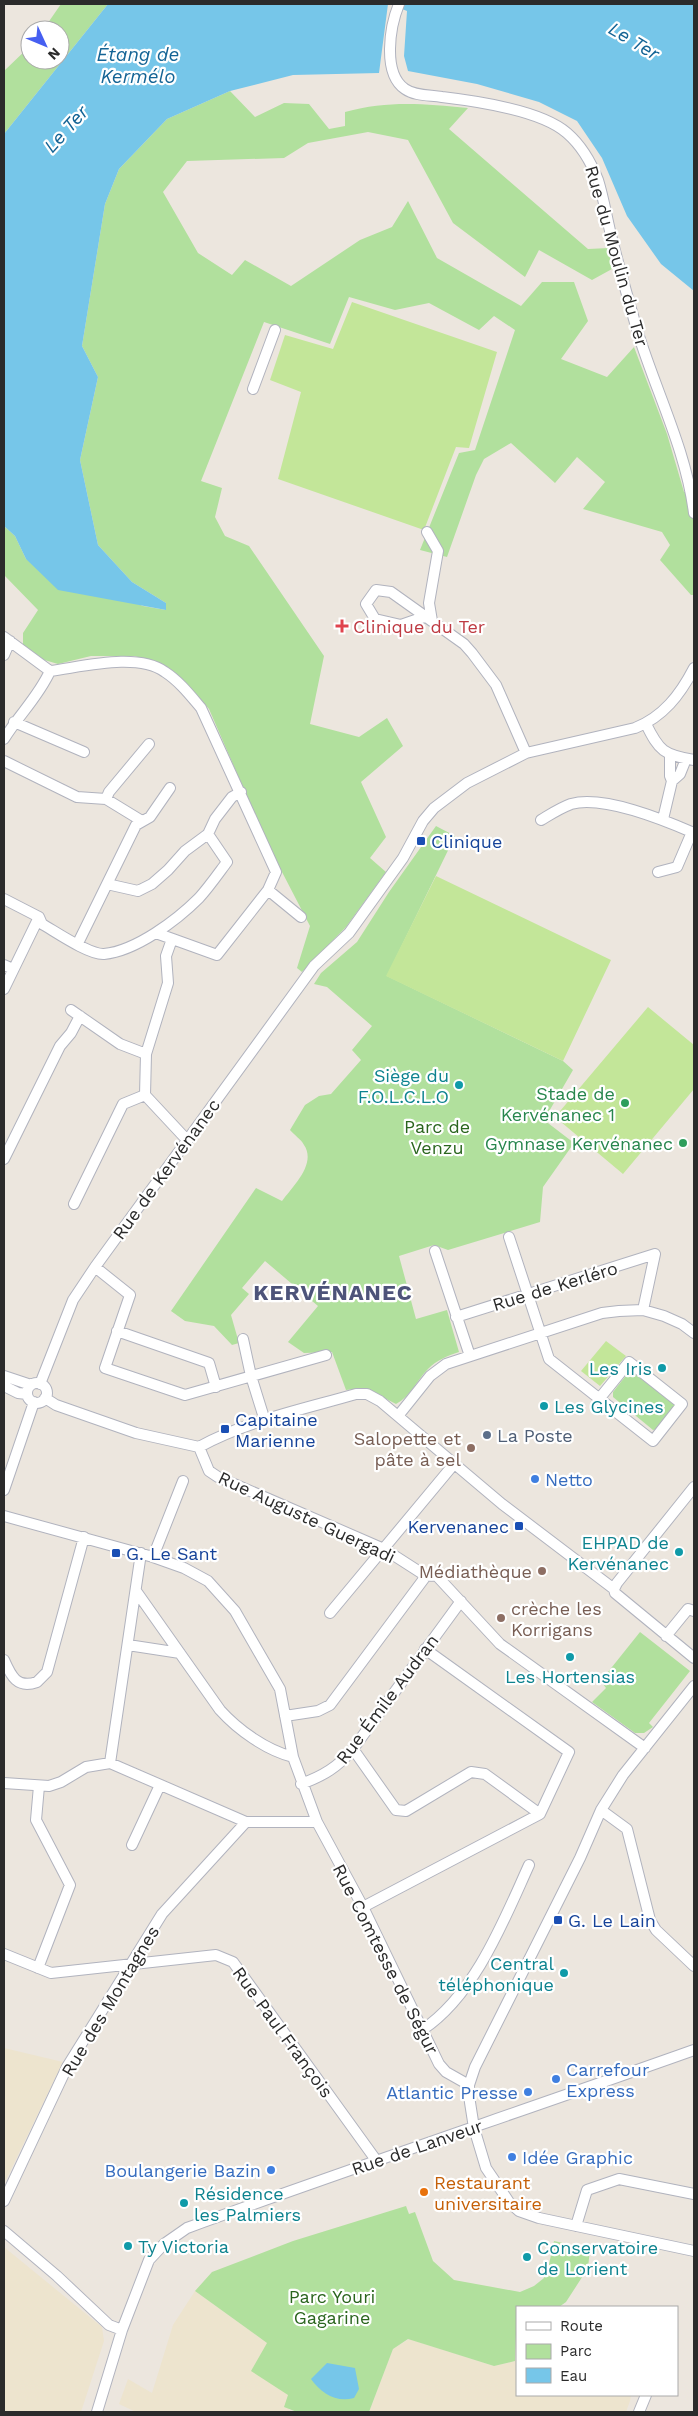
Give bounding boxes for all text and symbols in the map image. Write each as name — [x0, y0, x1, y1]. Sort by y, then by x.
water label: Le Ter — [604, 17, 664, 65]
north arrow — [20, 20, 70, 70]
water label: Étang de Kermélo — [97, 43, 179, 88]
text: N — [45, 45, 64, 63]
water label: Le Ter — [39, 100, 93, 157]
street label: Rue du Moulin du Ter — [581, 163, 653, 349]
place label: Clinique du Ter — [353, 616, 485, 637]
marker: Clinique du Ter — [335, 619, 349, 633]
place label: Clinique — [431, 831, 502, 852]
marker: Clinique — [415, 835, 427, 847]
place label: Siège du F.O.L.C.L.O — [358, 1065, 449, 1107]
marker: Siège du F.O.L.C.L.O — [453, 1079, 465, 1091]
place label: Stade de Kervénanec 1 — [501, 1083, 615, 1125]
street label: Rue de Kervénanec — [108, 1095, 224, 1243]
marker: Stade de Kervénanec 1 — [619, 1097, 631, 1109]
park label: Parc de Venzu — [404, 1116, 470, 1158]
place label: Gymnase Kervénanec — [485, 1133, 673, 1154]
marker: Gymnase Kervénanec — [677, 1137, 689, 1149]
street label: Rue de Kerléro — [490, 1257, 620, 1315]
district label: KERVÉNANEC — [253, 1280, 413, 1305]
place label: Les Iris — [589, 1358, 652, 1379]
marker: Les Iris — [656, 1362, 668, 1374]
place label: Les Glycines — [554, 1396, 664, 1417]
marker: Les Glycines — [538, 1400, 550, 1412]
place label: Capitaine Marienne — [235, 1409, 318, 1451]
marker: Capitaine Marienne — [219, 1423, 231, 1435]
place label: La Poste — [497, 1425, 573, 1446]
place label: Salopette et pâte à sel — [354, 1428, 461, 1470]
marker: La Poste — [481, 1429, 493, 1441]
marker: Salopette et pâte à sel — [465, 1442, 477, 1454]
street label: Rue Auguste Guergadi — [215, 1467, 399, 1567]
place label: Netto — [545, 1469, 593, 1490]
marker: Netto — [529, 1473, 541, 1485]
place label: Kervenanec — [408, 1516, 509, 1537]
marker: Kervenanec — [513, 1520, 525, 1532]
place label: EHPAD de Kervénanec — [568, 1532, 669, 1574]
place label: G. Le Sant — [126, 1543, 218, 1564]
marker: EHPAD de Kervénanec — [673, 1546, 685, 1558]
marker: G. Le Sant — [110, 1547, 122, 1559]
place label: Médiathèque — [419, 1561, 532, 1582]
marker: Médiathèque — [536, 1565, 548, 1577]
place label: crèche les Korrigans — [511, 1598, 602, 1640]
marker: crèche les Korrigans — [495, 1612, 507, 1624]
street label: Rue Émile Audran — [331, 1630, 443, 1768]
marker: Les Hortensias — [564, 1651, 576, 1663]
place label: Les Hortensias — [505, 1666, 635, 1687]
street label: Rue Comtesse de Ségur — [329, 1860, 443, 2058]
place label: G. Le Lain — [568, 1910, 656, 1931]
marker: G. Le Lain — [552, 1914, 564, 1926]
street label: Rue des Montagnes — [57, 1922, 163, 2080]
place label: Central téléphonique — [438, 1953, 554, 1995]
street label: Rue Paul François — [229, 1963, 337, 2101]
marker: Central téléphonique — [558, 1967, 570, 1979]
place label: Carrefour Express — [566, 2059, 649, 2101]
marker: Carrefour Express — [550, 2073, 562, 2085]
place label: Atlantic Presse — [386, 2082, 518, 2103]
marker: Atlantic Presse — [522, 2086, 534, 2098]
street label: Rue de Lanveur — [349, 2115, 485, 2179]
place label: Idée Graphic — [522, 2147, 633, 2168]
marker: Idée Graphic — [506, 2151, 518, 2163]
place label: Boulangerie Bazin — [104, 2160, 261, 2181]
marker: Boulangerie Bazin — [265, 2164, 277, 2176]
place label: Restaurant universitaire — [434, 2172, 542, 2214]
place label: Résidence les Palmiers — [194, 2183, 301, 2225]
marker: Restaurant universitaire — [418, 2186, 430, 2198]
marker: Résidence les Palmiers — [178, 2197, 190, 2209]
place label: Ty Victoria — [138, 2236, 229, 2257]
place label: Conservatoire de Lorient — [537, 2237, 658, 2279]
marker: Ty Victoria — [122, 2240, 134, 2252]
marker: Conservatoire de Lorient — [521, 2251, 533, 2263]
park label: Parc Youri Gagarine — [289, 2286, 375, 2328]
legend — [516, 2306, 678, 2396]
text: Route — [560, 2317, 603, 2335]
text: Parc — [560, 2342, 592, 2360]
text: Eau — [560, 2367, 587, 2385]

